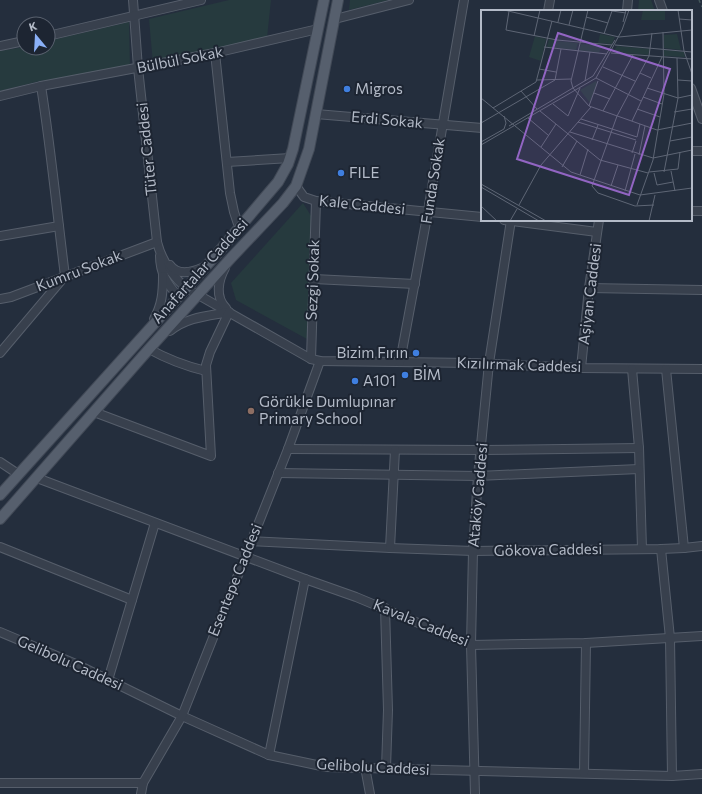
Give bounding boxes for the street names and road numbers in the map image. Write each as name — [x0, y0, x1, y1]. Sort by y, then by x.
street label: Bülbül Sokak — [135, 42, 225, 76]
street label: Tüter Caddesi — [132, 102, 160, 197]
street label: Erdi Sokak — [350, 107, 424, 131]
street label: Funda Sokak — [416, 137, 448, 225]
street label: Kale Caddesi — [318, 191, 406, 217]
street label: Anafartalar Caddesi — [147, 214, 251, 327]
street label: Sezgi Sokak — [302, 239, 322, 321]
street label: Aşiyan Caddesi — [574, 242, 604, 346]
street label: Kumru Sokak — [33, 245, 124, 295]
street label: Kızılırmak Caddesi — [456, 353, 582, 375]
street label: Ataköy Caddesi — [463, 442, 491, 548]
street label: Esentepe Caddesi — [203, 521, 265, 639]
street label: Gökova Caddesi — [493, 539, 603, 559]
street label: Kavala Caddesi — [371, 595, 472, 649]
street label: Gelibolu Caddesi — [15, 631, 126, 693]
street label: Gelibolu Caddesi — [316, 754, 430, 778]

